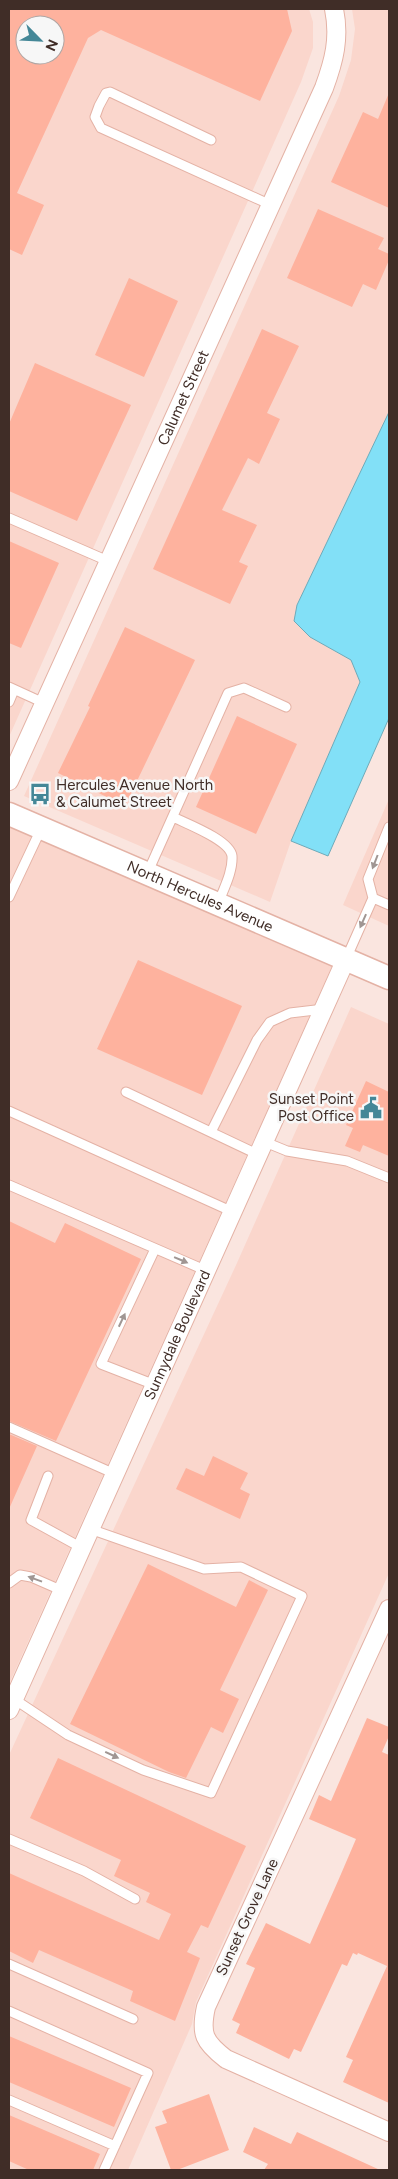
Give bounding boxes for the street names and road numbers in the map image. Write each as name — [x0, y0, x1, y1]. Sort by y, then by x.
street label: Calumet Street — [154, 347, 213, 448]
street label: North Hercules Avenue — [124, 857, 276, 936]
street label: Sunnydale Boulevard — [140, 1267, 214, 1403]
street label: Sunset Grove Lane — [212, 1856, 282, 1978]

